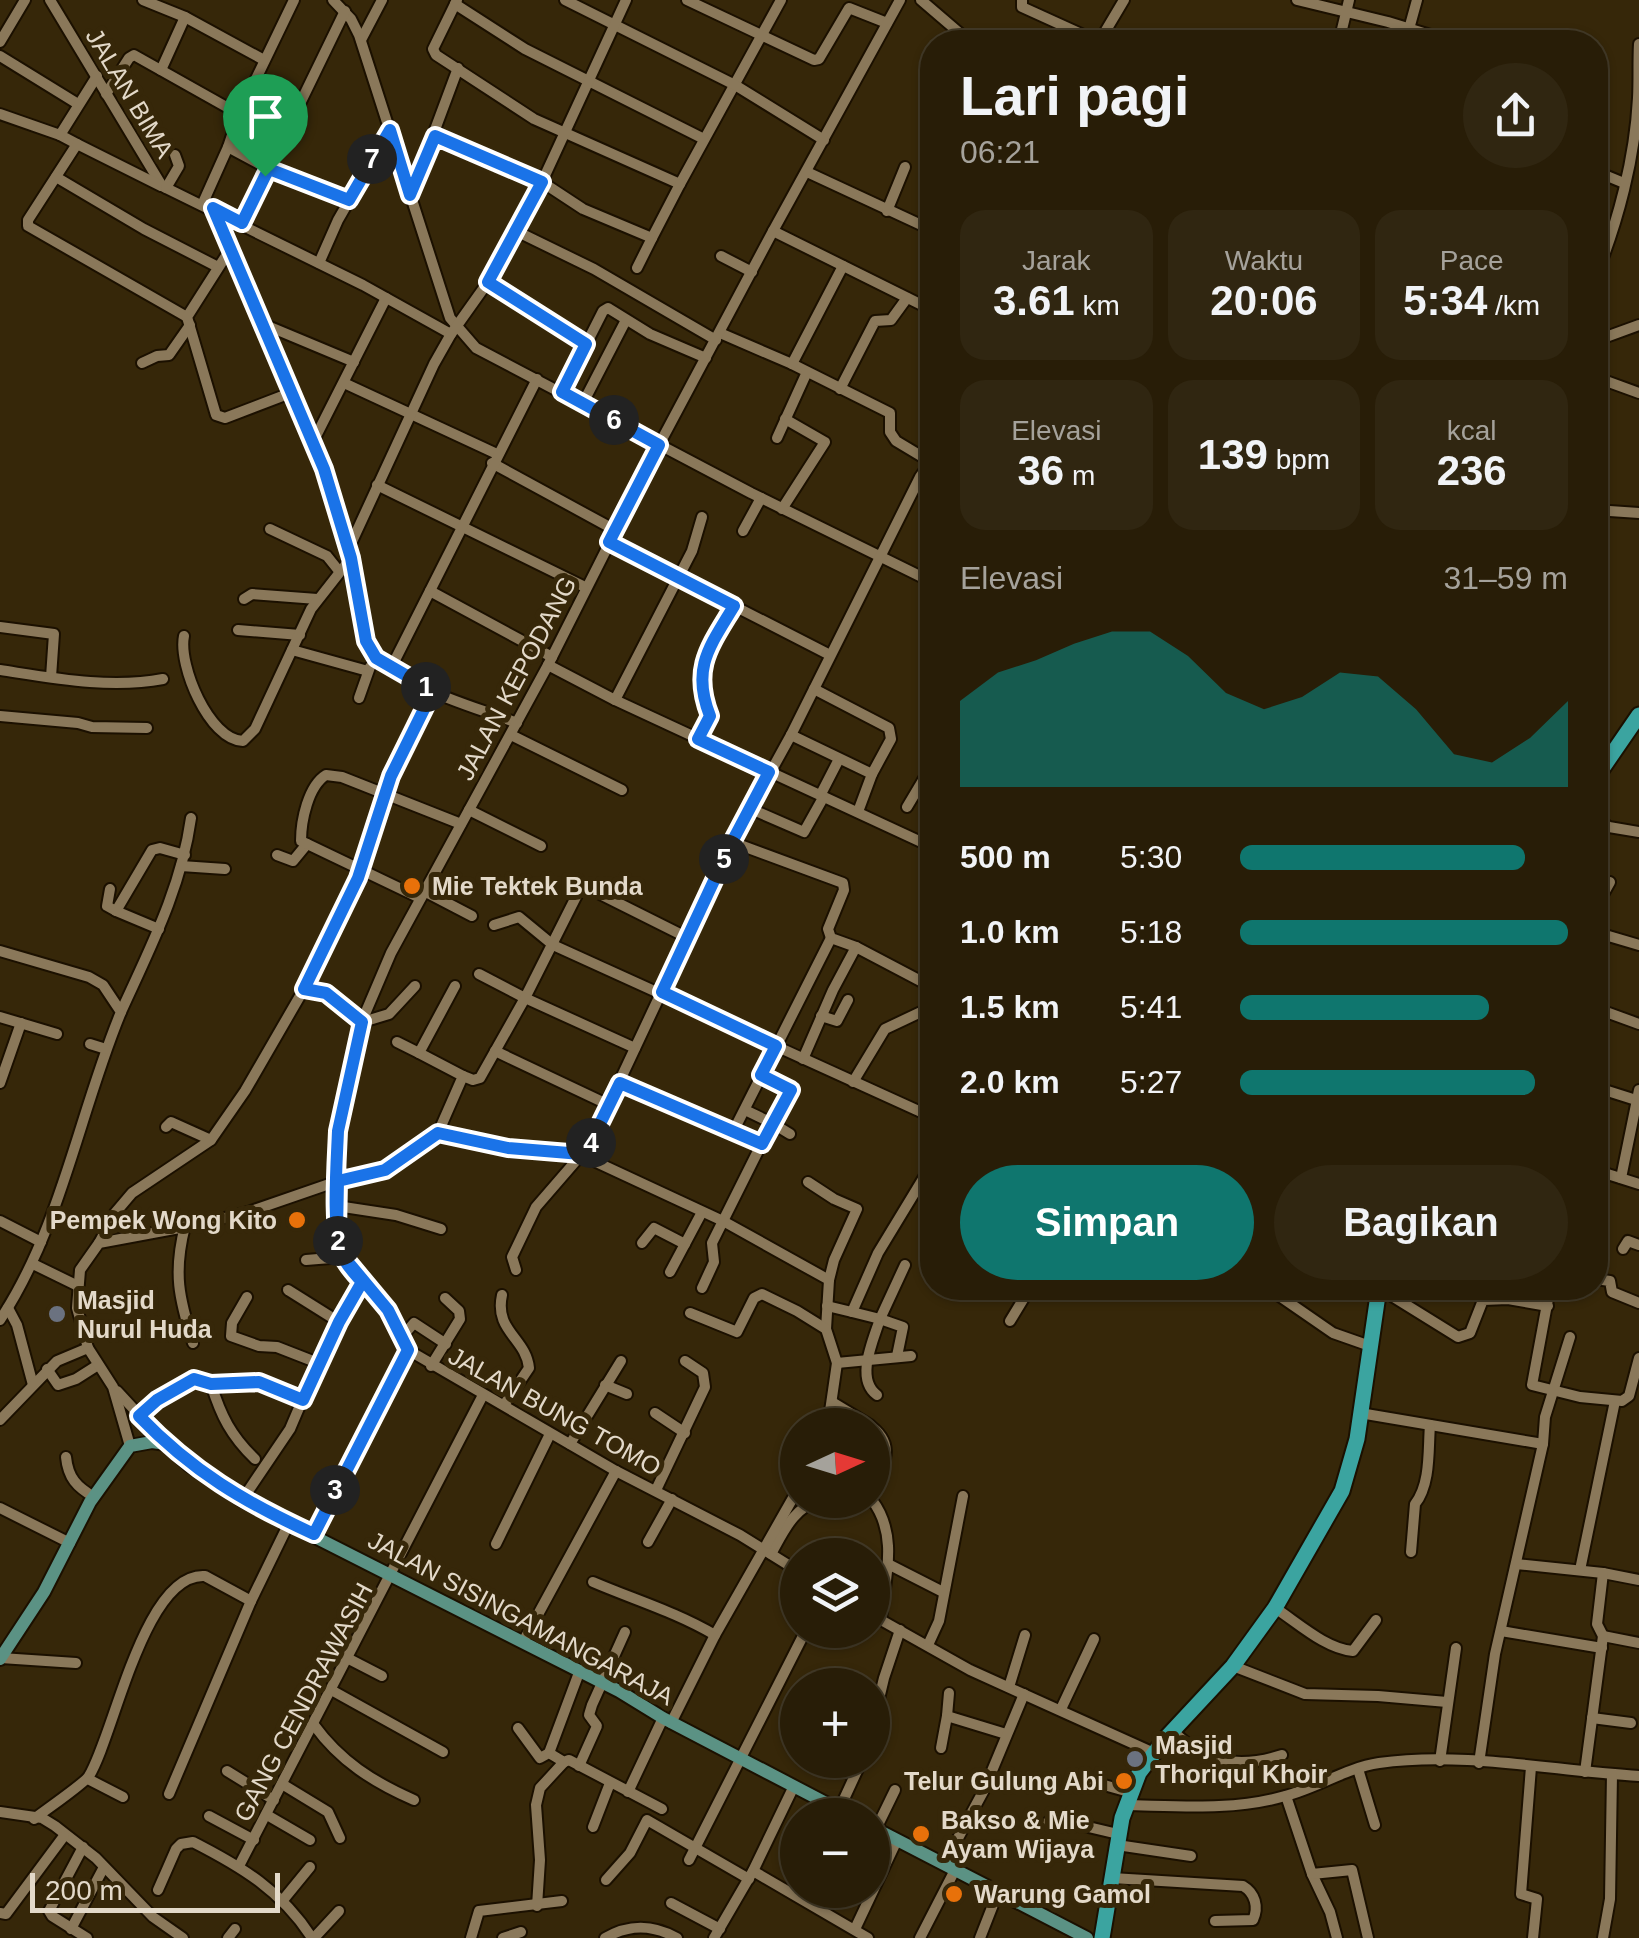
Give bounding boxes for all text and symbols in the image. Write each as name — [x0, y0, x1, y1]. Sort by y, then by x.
street label: JALAN BIMA — [80, 23, 180, 163]
button: share — [1463, 63, 1568, 168]
text: Lari pagi — [960, 65, 1189, 127]
pin — [223, 74, 308, 177]
icon: arrive — [238, 89, 293, 144]
pin: 7 — [347, 134, 397, 184]
text: 06:21 — [960, 134, 1040, 170]
text: 7 — [364, 143, 380, 174]
text: Jarak — [1022, 245, 1091, 276]
text: Waktu — [1225, 245, 1303, 276]
text: Pace — [1440, 245, 1504, 276]
text: 3.61 — [993, 277, 1075, 324]
text: 20:06 — [1210, 277, 1318, 324]
text: 5:34 — [1403, 277, 1487, 324]
text: km — [1075, 290, 1120, 321]
text: /km — [1487, 290, 1540, 321]
pin: 6 — [589, 395, 639, 445]
text: 6 — [606, 404, 622, 435]
text: Elevasi — [1011, 415, 1101, 446]
text: kcal — [1447, 415, 1497, 446]
text: 139 — [1198, 431, 1268, 478]
text: bpm — [1268, 444, 1330, 475]
text: 36 — [1017, 447, 1064, 494]
text: 236 — [1437, 447, 1507, 494]
text: m — [1064, 460, 1095, 491]
text: Elevasi — [960, 560, 1063, 596]
text: 31–59 m — [1443, 560, 1568, 596]
street label: JALAN KEPODANG — [450, 571, 582, 785]
pin: 1 — [401, 662, 451, 712]
text: 1 — [418, 671, 434, 702]
pin: 5 — [699, 834, 749, 884]
text: 500 m — [960, 839, 1051, 875]
text: 5:30 — [1120, 839, 1182, 875]
text: 5 — [716, 843, 732, 874]
place label: Mie Tektek Bunda — [432, 872, 644, 900]
marker: Mie Tektek Bunda — [401, 875, 423, 897]
text: 1.0 km — [960, 914, 1060, 950]
text: 5:18 — [1120, 914, 1182, 950]
text: 1.5 km — [960, 989, 1060, 1025]
text: 5:41 — [1120, 989, 1182, 1025]
text: 2.0 km — [960, 1064, 1060, 1100]
text: 5:27 — [1120, 1064, 1182, 1100]
pin: 4 — [566, 1118, 616, 1168]
text: 4 — [583, 1127, 599, 1158]
button: Simpan — [960, 1165, 1254, 1280]
button: Bagikan — [1274, 1165, 1568, 1280]
place label: Pempek Wong Kito — [50, 1206, 277, 1234]
marker: Pempek Wong Kito — [286, 1209, 308, 1231]
pin: 2 — [313, 1216, 363, 1266]
text: 2 — [330, 1225, 346, 1256]
place label: Masjid Nurul Huda — [77, 1286, 213, 1343]
marker: Masjid Nurul Huda — [46, 1303, 68, 1325]
street label: JALAN BUNG TOMO — [444, 1341, 666, 1481]
north arrow — [780, 1408, 890, 1518]
map controls — [780, 1408, 890, 1908]
pin: 3 — [310, 1465, 360, 1515]
text: 3 — [327, 1474, 343, 1505]
street label: JALAN SISINGAMANGARAJA — [364, 1525, 679, 1711]
button: layers — [780, 1538, 890, 1648]
street label: GANG CENDRAWASIH — [228, 1578, 378, 1826]
button: + — [780, 1668, 890, 1778]
place label: Masjid Thoriqul Khoir — [1155, 1731, 1327, 1788]
marker: Masjid Thoriqul Khoir — [1124, 1748, 1146, 1770]
place label: Telur Gulung Abi — [904, 1767, 1104, 1795]
marker: Telur Gulung Abi — [1113, 1770, 1135, 1792]
button: − — [780, 1798, 890, 1908]
place label: Bakso & Mie Ayam Wijaya — [941, 1806, 1095, 1863]
marker: Bakso & Mie Ayam Wijaya — [910, 1823, 932, 1845]
scale bar — [30, 1868, 280, 1912]
text: 200 m — [45, 1875, 123, 1906]
place label: Warung Gamol — [974, 1880, 1151, 1908]
marker: Warung Gamol — [943, 1883, 965, 1905]

